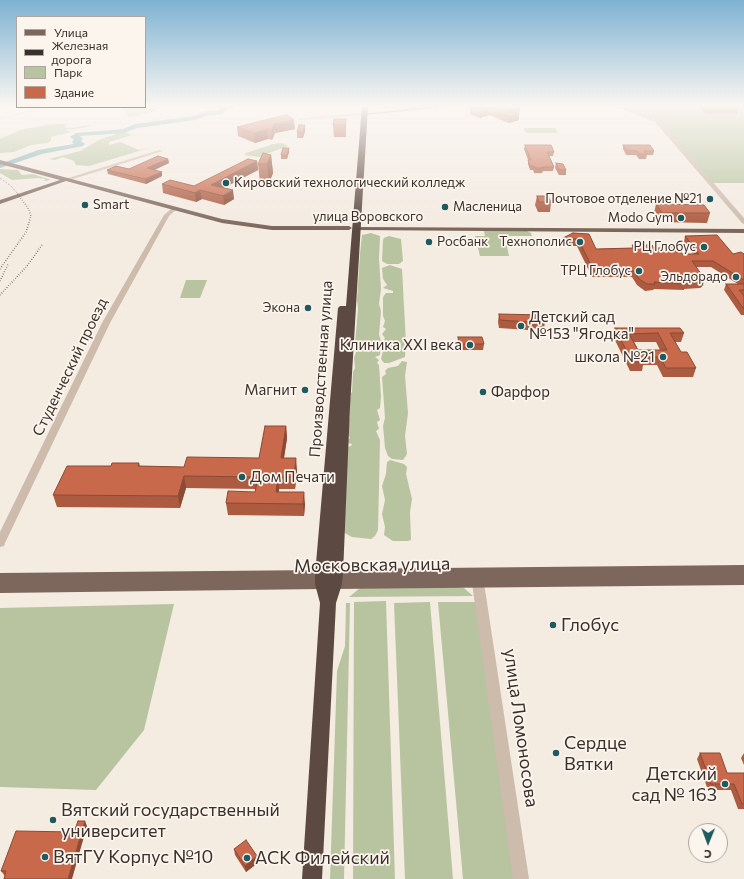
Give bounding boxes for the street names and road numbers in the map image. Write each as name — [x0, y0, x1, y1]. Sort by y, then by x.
street label: улица Воровского — [313, 209, 423, 225]
street label: Производственная улица — [306, 280, 336, 458]
street label: Студенческий проезд — [29, 295, 111, 439]
street label: Московская улица — [294, 553, 450, 577]
street label: улица Ломоносова — [499, 647, 543, 809]

